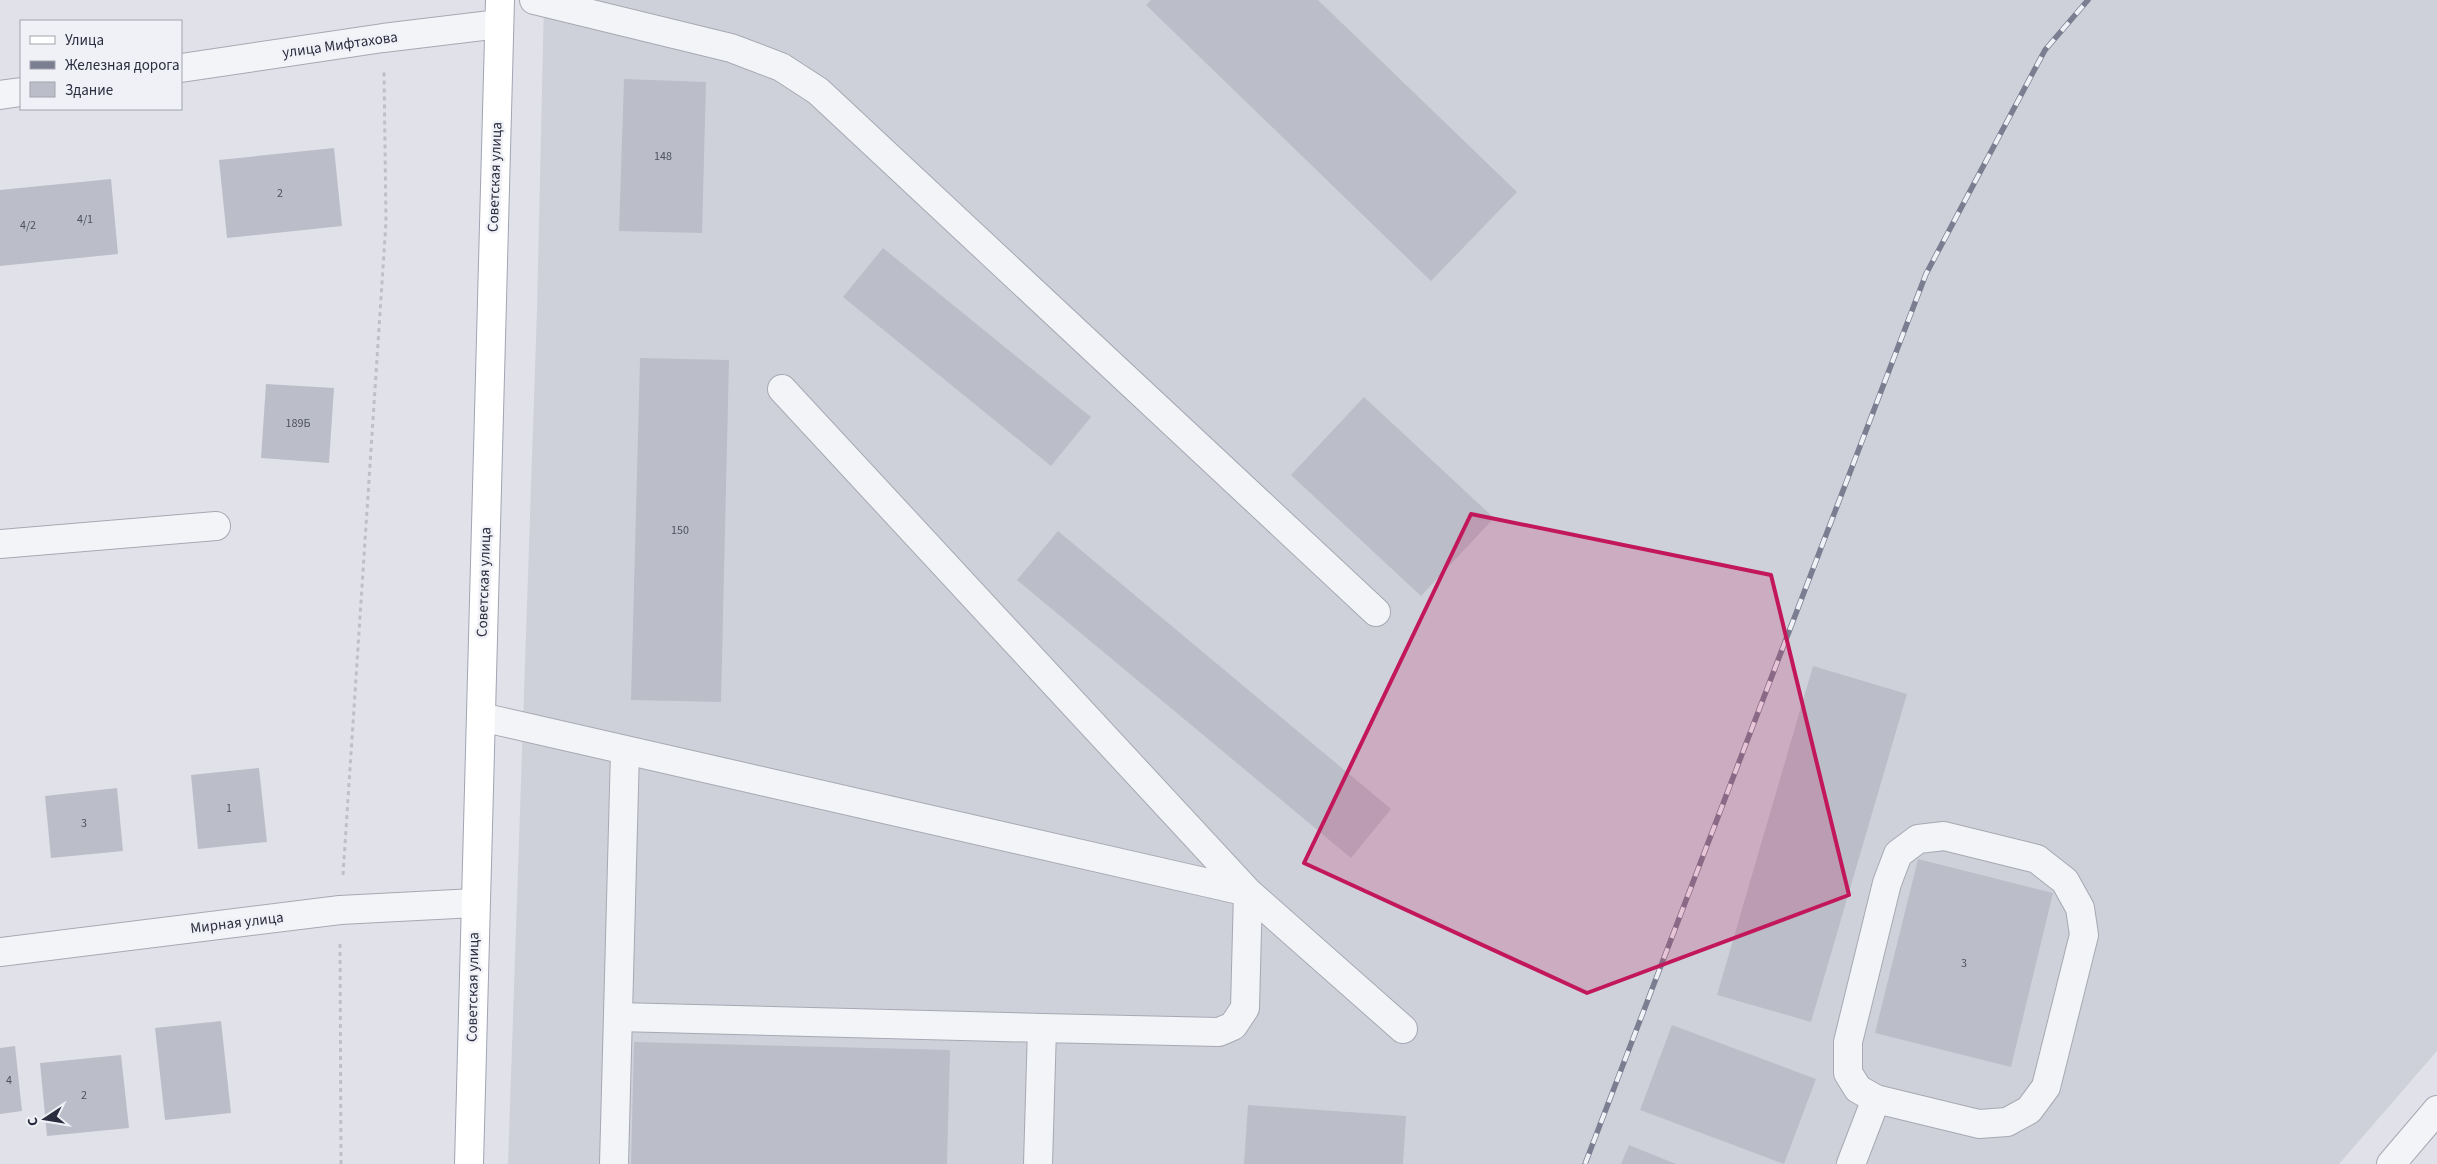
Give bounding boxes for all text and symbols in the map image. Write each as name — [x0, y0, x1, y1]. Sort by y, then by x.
legend — [20, 20, 182, 110]
street label: улица Мифтахова — [281, 27, 399, 63]
text: Улица — [65, 30, 104, 51]
text: Железная дорога — [65, 55, 180, 76]
text: Здание — [65, 80, 113, 101]
street label: Советская улица — [483, 122, 507, 232]
house number: 148 — [654, 148, 672, 165]
house number: 2 — [277, 185, 283, 202]
house number: 4/1 — [77, 211, 93, 228]
house number: 4/2 — [20, 217, 36, 234]
house number: 189Б — [286, 415, 310, 432]
house number: 150 — [671, 522, 689, 539]
street label: Советская улица — [472, 527, 496, 637]
house number: 1 — [226, 800, 232, 817]
house number: 3 — [81, 815, 87, 832]
street label: Мирная улица — [189, 907, 285, 939]
street label: Советская улица — [462, 932, 484, 1042]
house number: 3 — [1961, 955, 1967, 972]
house number: 4 — [6, 1072, 12, 1089]
house number: 2 — [81, 1087, 87, 1104]
north arrow — [20, 1094, 70, 1144]
text: С — [23, 1115, 44, 1128]

